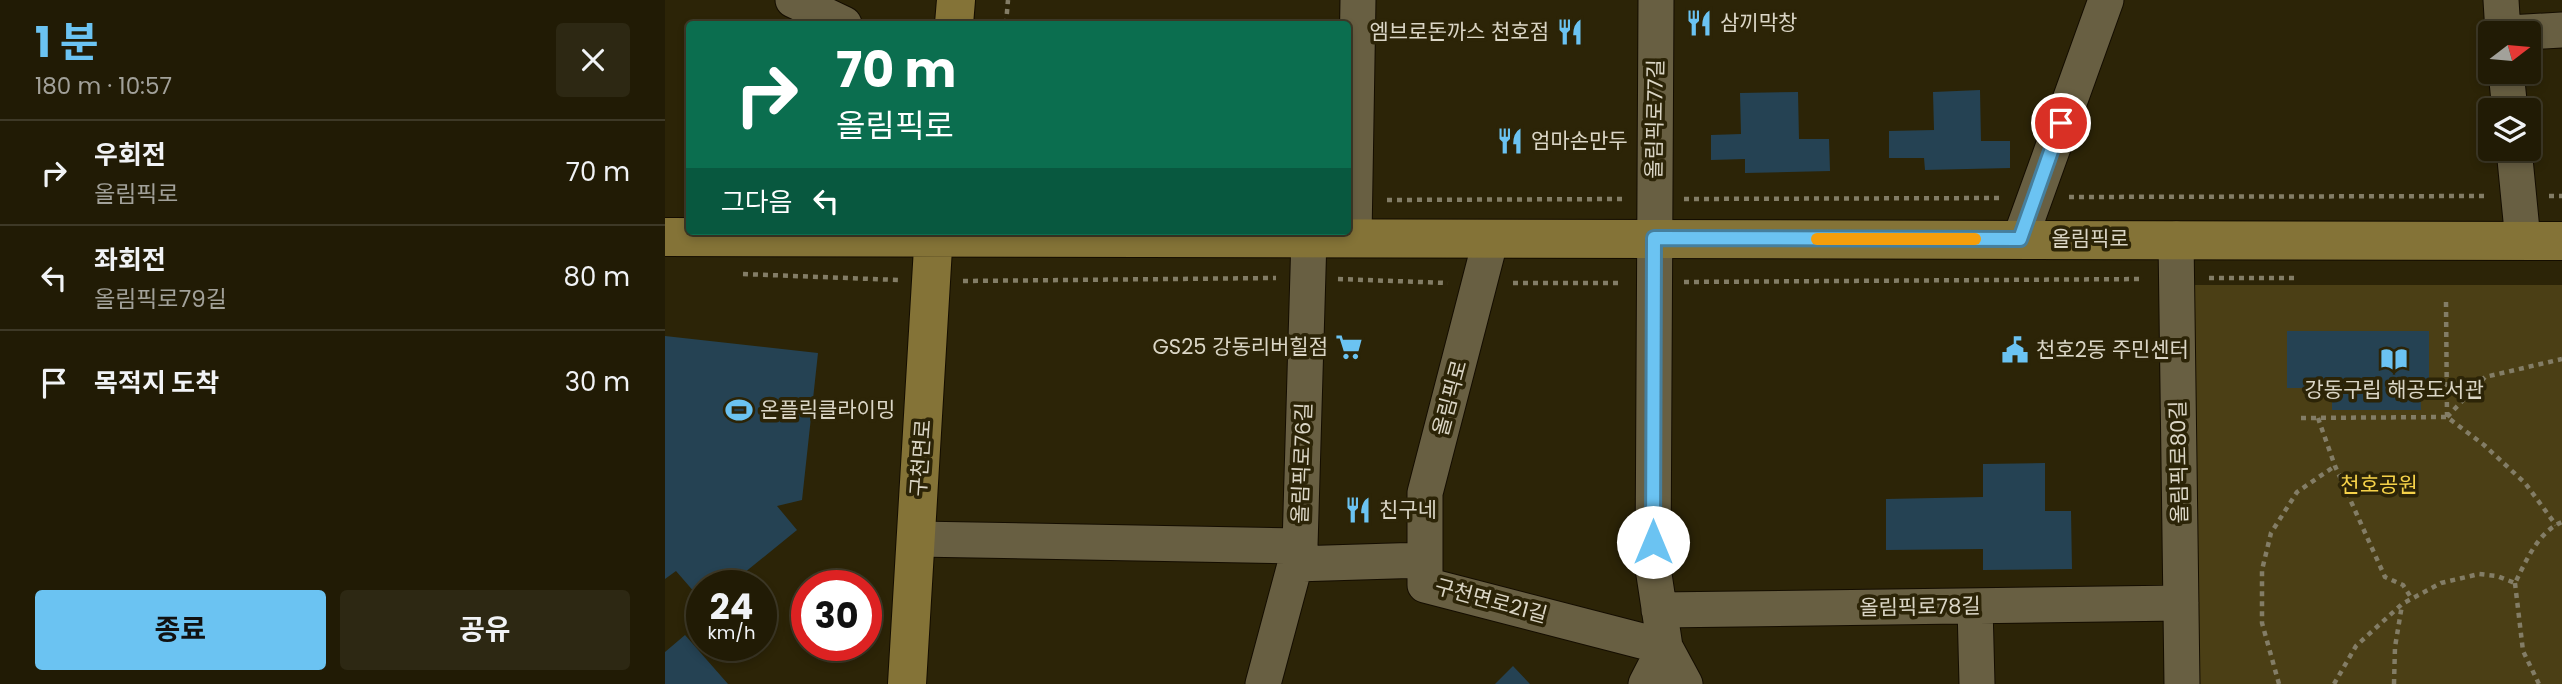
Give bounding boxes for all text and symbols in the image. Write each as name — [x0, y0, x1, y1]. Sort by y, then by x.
restaurant icon: 삼끼막창 — [1684, 8, 1714, 38]
place label: 삼끼막창 — [1720, 8, 1797, 37]
text: 1 분 — [35, 13, 98, 72]
place label: 엠브로돈까스 천호점 — [1370, 17, 1549, 46]
restaurant icon: 엠브로돈까스 천호점 — [1555, 17, 1585, 47]
north arrow — [2478, 21, 2541, 84]
map controls — [2478, 21, 2541, 161]
button: close — [556, 23, 630, 97]
text: 70 m — [836, 36, 956, 104]
icon: right — [721, 49, 812, 140]
street label: 올림픽로77길 — [1639, 59, 1670, 179]
text: 180 m · 10:57 — [35, 70, 172, 102]
pin — [2031, 93, 2091, 153]
button: layers — [2478, 98, 2541, 161]
text: 올림픽로 — [836, 103, 954, 148]
icon: arrive — [2042, 104, 2080, 142]
restaurant icon: 엄마손만두 — [1495, 126, 1525, 156]
place label: 엄마손만두 — [1531, 126, 1628, 155]
text: 우회전 — [94, 137, 166, 173]
icon: right — [35, 154, 73, 192]
text: 70 m — [566, 154, 630, 190]
text: 올림픽로 — [94, 178, 179, 210]
icon: left — [807, 182, 845, 220]
text: 그다음 — [721, 184, 793, 220]
street label: 올림픽로 — [2051, 224, 2129, 253]
text: 좌회전 — [94, 242, 166, 278]
icon: left — [35, 259, 73, 297]
text: 80 m — [564, 259, 630, 295]
text: 올림픽로79길 — [94, 283, 227, 315]
place label: GS25 강동리버힐점 — [1153, 332, 1328, 361]
supermarket icon: GS25 강동리버힐점 — [1334, 332, 1364, 362]
public building icon: 천호2동 주민센터 — [2000, 335, 2030, 365]
place label: 천호2동 주민센터 — [2036, 335, 2189, 364]
library icon: 강동구립 해공도서관 — [2379, 344, 2409, 374]
street label: 올림픽로 — [1426, 357, 1474, 439]
icon: arrive — [35, 364, 73, 402]
text: 30 m — [565, 364, 630, 400]
text: 목적지 도착 — [94, 365, 219, 401]
place label: 강동구립 해공도서관 — [2304, 375, 2484, 404]
sports icon: 온플릭클라이밍 — [724, 395, 754, 425]
place label: 온플릭클라이밍 — [760, 395, 895, 424]
street label: 올림픽로80길 — [2163, 400, 2194, 524]
street label: 올림픽로76길 — [1285, 402, 1318, 524]
street label: 구천면로 — [903, 418, 938, 498]
park label: 천호공원 — [2340, 470, 2418, 499]
restaurant icon: 친구네 — [1343, 495, 1373, 525]
place label: 친구네 — [1379, 495, 1437, 524]
position arrow — [1616, 505, 1690, 579]
speed limit sign: 30 — [791, 570, 882, 661]
street label: 구천면로21길 — [1432, 572, 1551, 629]
text: 24 — [710, 582, 753, 631]
button: 종료 — [35, 590, 326, 670]
button: 공유 — [340, 590, 630, 670]
street label: 올림픽로78길 — [1859, 591, 1981, 622]
text: km/h — [708, 620, 755, 645]

